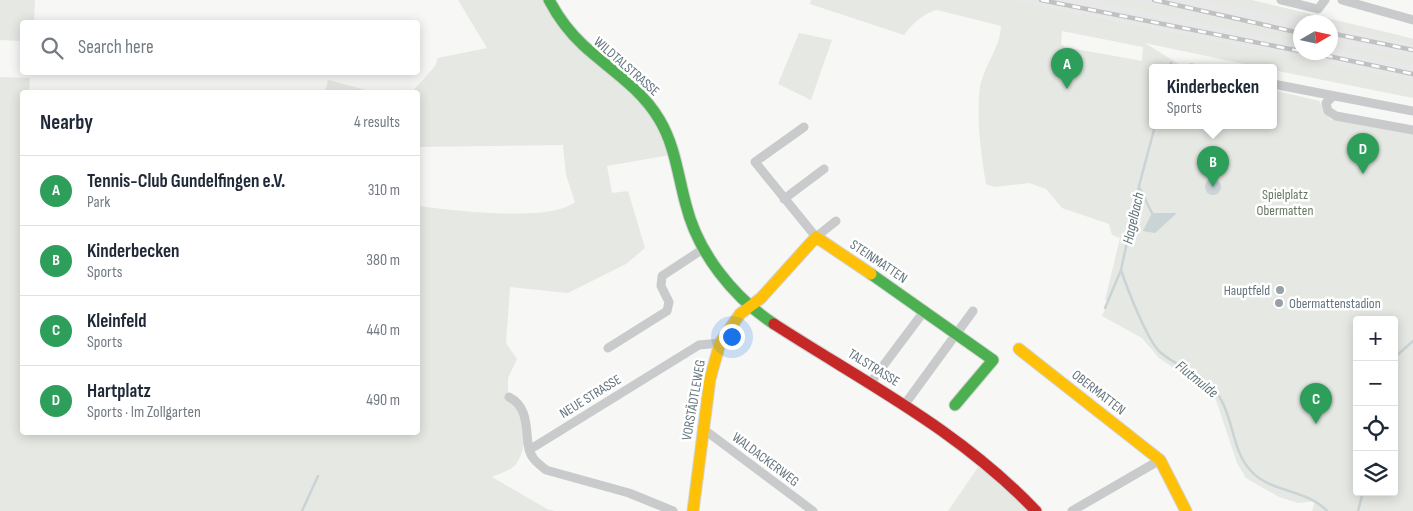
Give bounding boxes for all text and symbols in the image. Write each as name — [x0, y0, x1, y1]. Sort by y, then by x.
north arrow — [1293, 15, 1338, 60]
search box — [20, 20, 420, 75]
street label: WILDTALSTRASSE — [590, 33, 663, 100]
icon: search — [38, 34, 66, 62]
text: Search here — [78, 36, 154, 59]
pin: A — [1051, 48, 1083, 89]
popup — [1149, 64, 1277, 129]
text: Kinderbecken — [1167, 76, 1259, 99]
text: Sports — [1167, 99, 1202, 118]
text: Nearby — [40, 110, 93, 135]
text: 4 results — [354, 113, 400, 132]
pin: D — [1347, 133, 1379, 174]
pin: B — [1197, 146, 1229, 187]
text: Tennis-Club Gundelfingen e.V. — [87, 170, 285, 193]
text: A — [52, 181, 60, 200]
text: 310 m — [368, 181, 400, 200]
park label: Spielplatz Obermatten — [1257, 186, 1313, 219]
water label: Hagelbach — [1118, 190, 1149, 246]
text: Park — [87, 193, 110, 212]
street label: STEINMATTEN — [847, 236, 911, 287]
text: Kinderbecken — [87, 240, 180, 263]
text: B — [52, 251, 60, 270]
text: 380 m — [366, 251, 400, 270]
text: Sports — [87, 263, 122, 282]
place label: Hauptfeld — [1224, 282, 1270, 299]
marker: Hauptfeld — [1274, 284, 1286, 296]
place label: Obermattenstadion — [1289, 295, 1381, 312]
marker: Obermattenstadion — [1273, 297, 1285, 309]
text: Kleinfeld — [87, 310, 147, 333]
map controls — [1353, 316, 1398, 496]
button: + — [1353, 316, 1398, 361]
text: C — [52, 321, 60, 340]
text: 440 m — [367, 321, 400, 340]
your location — [719, 324, 745, 350]
text: Sports — [87, 333, 122, 352]
street label: TALSTRASSE — [845, 345, 903, 390]
water label: Flutmulde — [1172, 357, 1222, 402]
street label: VORSTÄDTLEWEG — [678, 358, 709, 442]
button: − — [1353, 361, 1398, 406]
street label: OBERMATTEN — [1068, 366, 1129, 419]
street label: NEUE STRASSE — [556, 371, 624, 422]
text: Hartplatz — [87, 380, 151, 403]
pin: C — [1300, 383, 1332, 424]
text: D — [52, 391, 60, 410]
text: 490 m — [366, 391, 400, 410]
text: Sports · Im Zollgarten — [87, 403, 201, 422]
button: locate — [1353, 406, 1398, 451]
street label: WALDACKERWEG — [729, 429, 803, 490]
button: layers — [1353, 451, 1398, 496]

